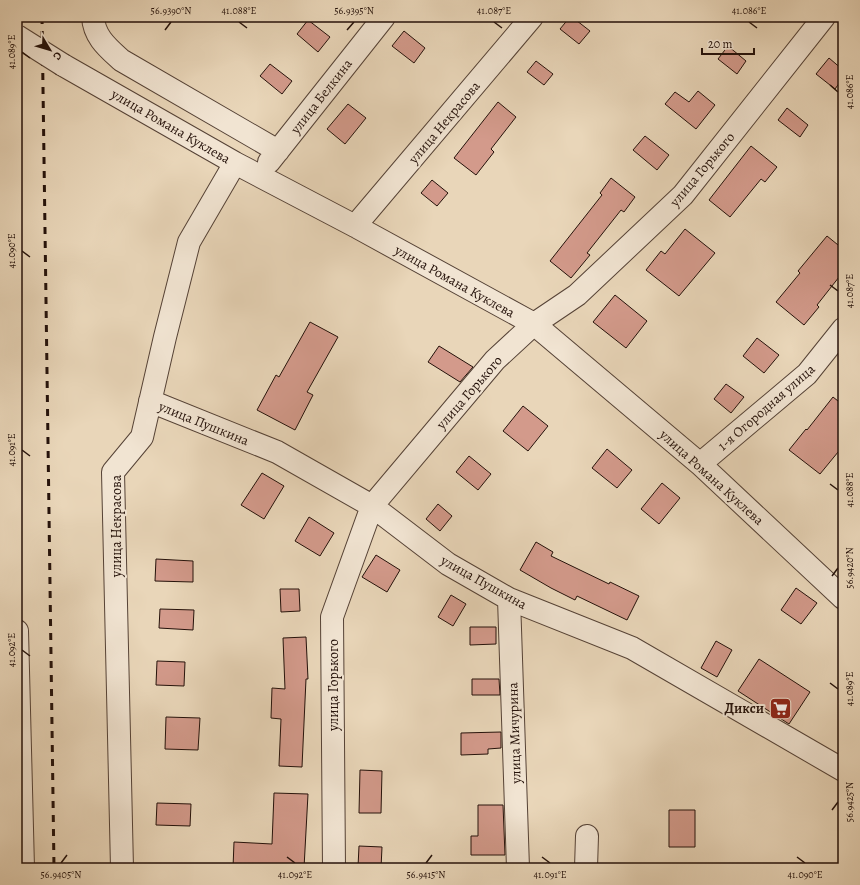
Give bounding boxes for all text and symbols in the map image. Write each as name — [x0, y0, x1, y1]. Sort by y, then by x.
text: 56.9390°N — [151, 4, 191, 17]
text: 41.088°E — [222, 4, 257, 17]
text: 56.9395°N — [334, 4, 374, 17]
text: 41.087°E — [477, 4, 511, 17]
text: 41.086°E — [732, 4, 766, 17]
north arrow — [30, 30, 70, 70]
scale bar — [702, 30, 754, 56]
text: 41.089°E — [5, 35, 18, 69]
text: 20 m — [708, 36, 732, 52]
text: С — [49, 49, 65, 63]
street label: улица Белкина — [286, 54, 357, 139]
text: 41.086°E — [843, 75, 856, 109]
street label: улица Некрасова — [404, 77, 485, 168]
street label: улица Романа Куклева — [107, 84, 234, 169]
street label: улица Горького — [665, 128, 739, 211]
text: 41.090°E — [5, 233, 18, 269]
street label: улица Романа Куклева — [390, 240, 519, 323]
text: 41.087°E — [843, 274, 856, 308]
street label: улица Горького — [431, 351, 507, 434]
street label: 1-я Огородная улица — [714, 359, 819, 455]
street label: улица Пушкина — [155, 396, 252, 450]
street label: улица Романа Куклева — [655, 425, 768, 530]
text: 41.091°E — [5, 433, 18, 467]
text: 41.088°E — [843, 472, 856, 507]
street label: улица Некрасова — [107, 474, 126, 578]
text: 56.9420°N — [843, 547, 856, 589]
street label: улица Пушкина — [436, 550, 531, 614]
text: 41.092°E — [5, 633, 18, 667]
street label: улица Горького — [324, 639, 343, 732]
text: 41.089°E — [843, 672, 856, 706]
street label: улица Мичурина — [503, 681, 526, 785]
supermarket icon: Дикси — [767, 695, 793, 721]
place label: Дикси — [724, 699, 764, 718]
text: 56.9425°N — [843, 782, 856, 822]
text: 56.9405°N — [41, 868, 81, 881]
text: 41.092°E — [278, 868, 312, 881]
text: 56.9415°N — [407, 868, 445, 881]
text: 41.091°E — [533, 868, 567, 881]
text: 41.090°E — [787, 868, 823, 881]

